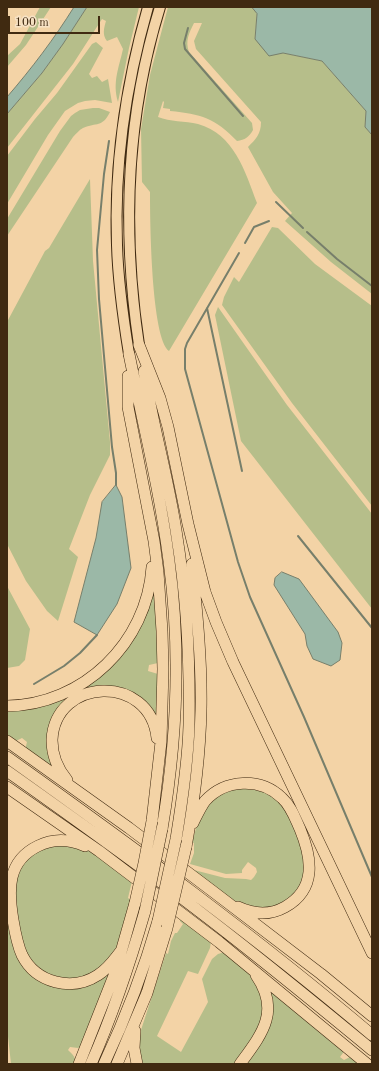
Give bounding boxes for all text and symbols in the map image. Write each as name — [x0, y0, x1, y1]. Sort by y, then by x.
scale bar — [10, 8, 102, 34]
text: 100 m — [15, 17, 49, 29]

